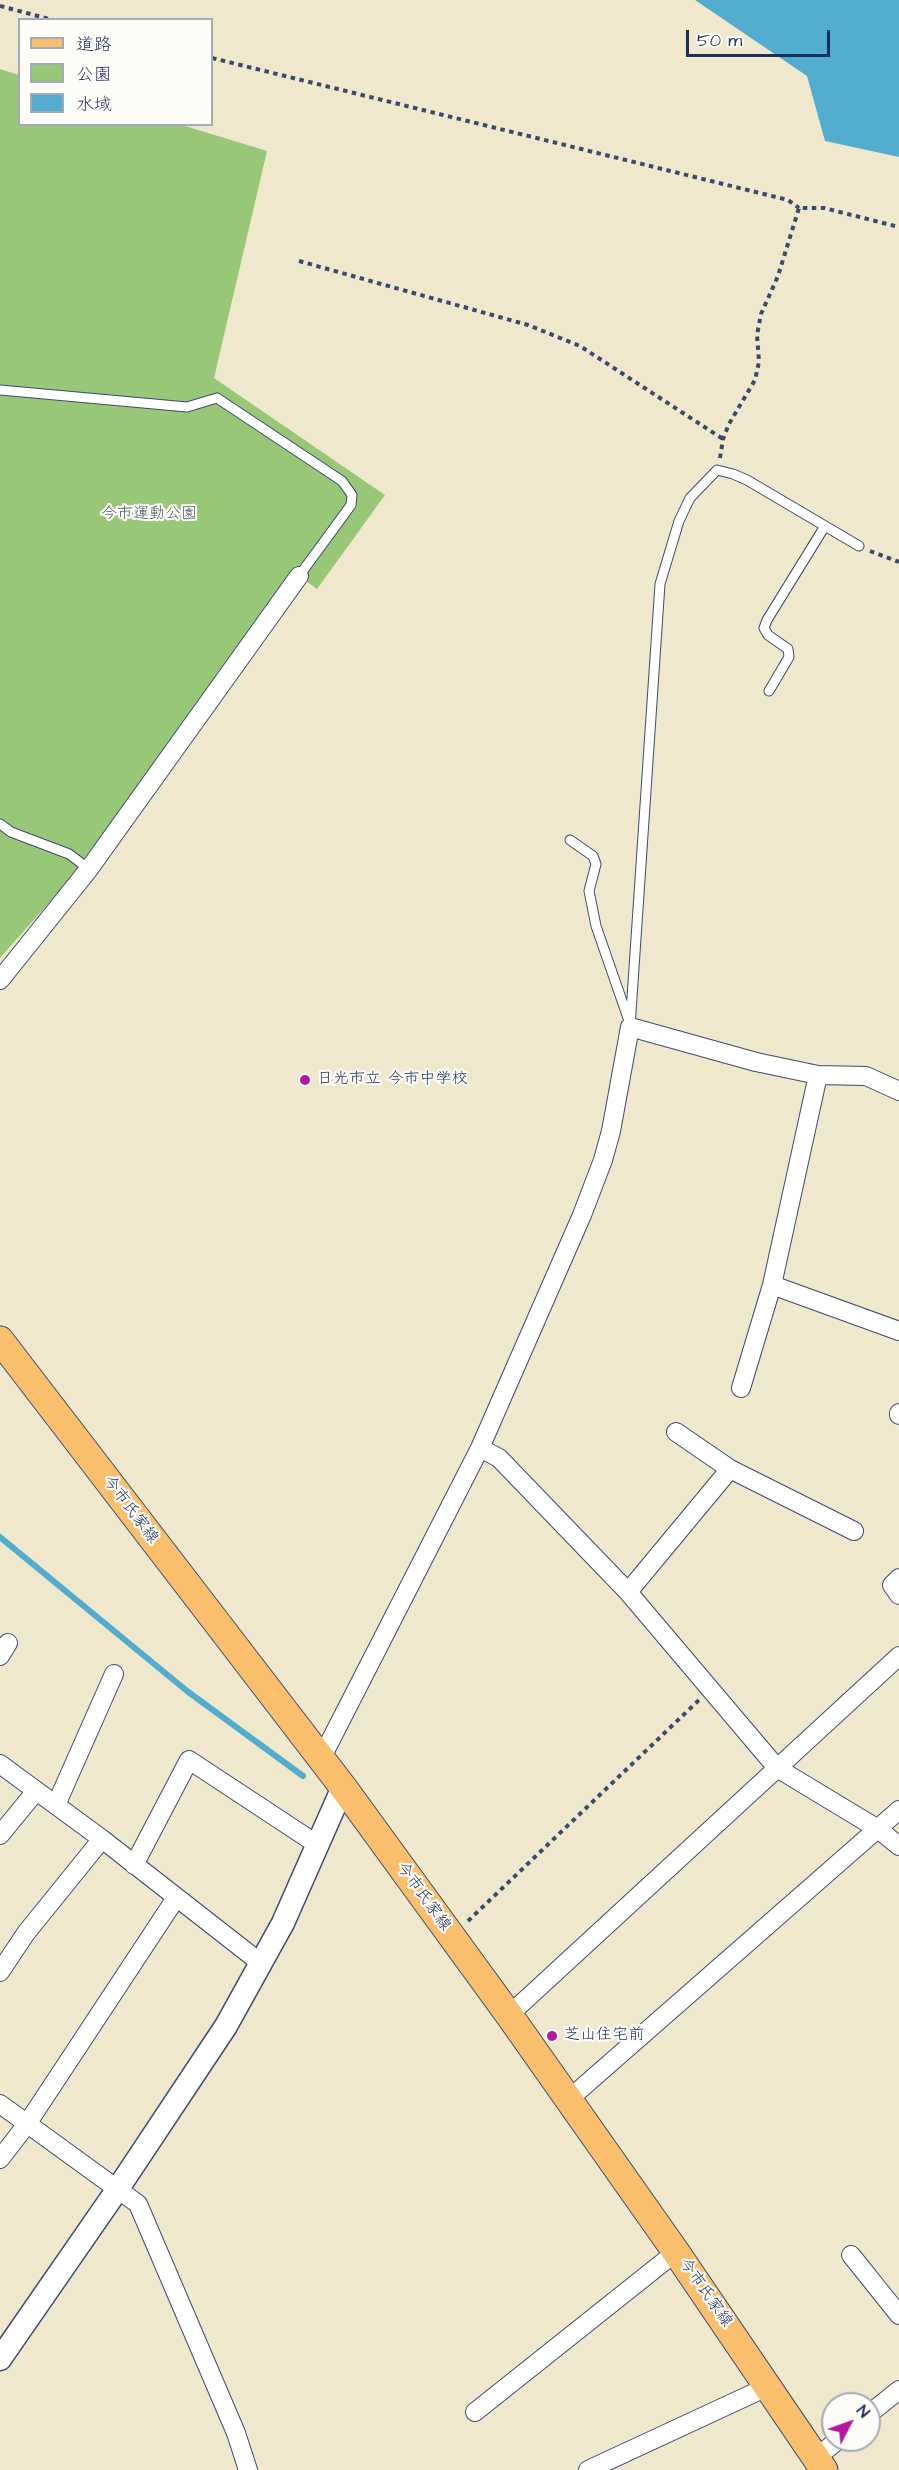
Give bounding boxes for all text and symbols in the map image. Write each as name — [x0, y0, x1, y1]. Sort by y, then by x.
legend — [18, 18, 213, 126]
scale bar — [689, 18, 833, 56]
text: 50 m — [697, 28, 742, 53]
text: 道路 — [76, 32, 112, 57]
text: 公園 — [76, 62, 112, 87]
text: 水域 — [76, 92, 112, 117]
park label: 今市運動公園 — [101, 505, 197, 525]
place label: 日光市立 今市中学校 — [317, 1070, 467, 1090]
marker: 日光市立 今市中学校 — [298, 1073, 312, 1087]
street label: 今市氏家線 — [98, 1472, 162, 1548]
street label: 今市氏家線 — [392, 1859, 454, 1935]
place label: 芝山住宅前 — [564, 2026, 644, 2046]
marker: 芝山住宅前 — [545, 2029, 559, 2043]
street label: 今市氏家線 — [674, 2255, 736, 2331]
north arrow — [821, 2392, 881, 2452]
text: N — [851, 2401, 875, 2423]

